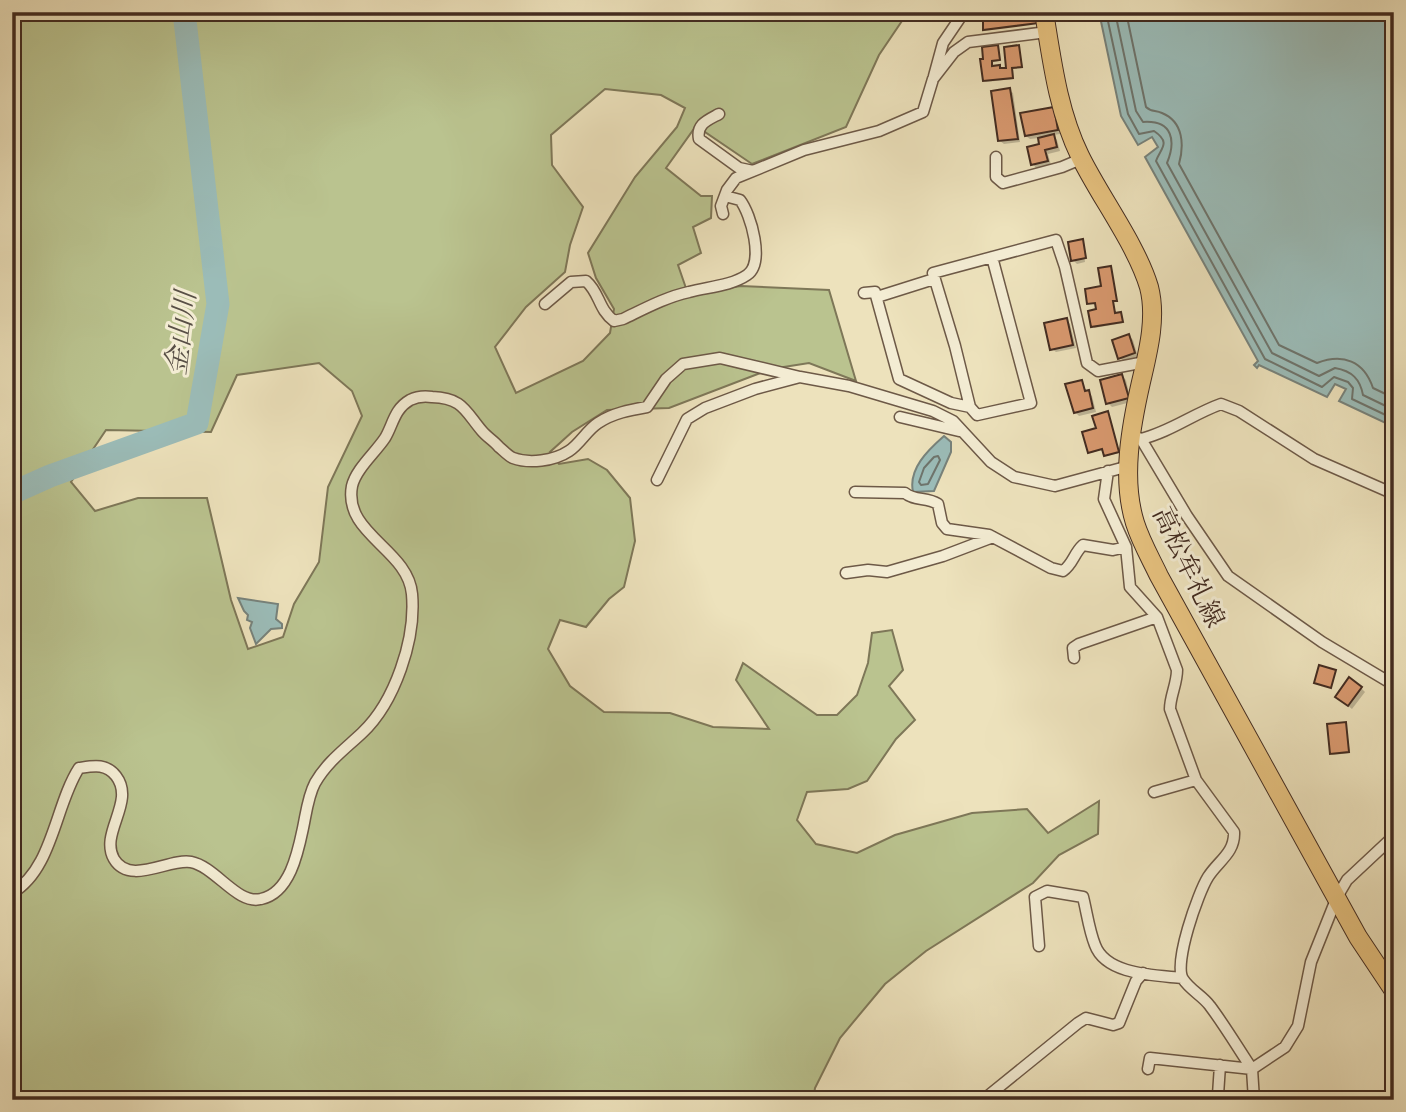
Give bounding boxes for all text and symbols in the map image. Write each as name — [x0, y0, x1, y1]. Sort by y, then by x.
water label: 金山川 — [159, 286, 204, 377]
street label: 高松牟礼線 — [1144, 502, 1231, 633]

